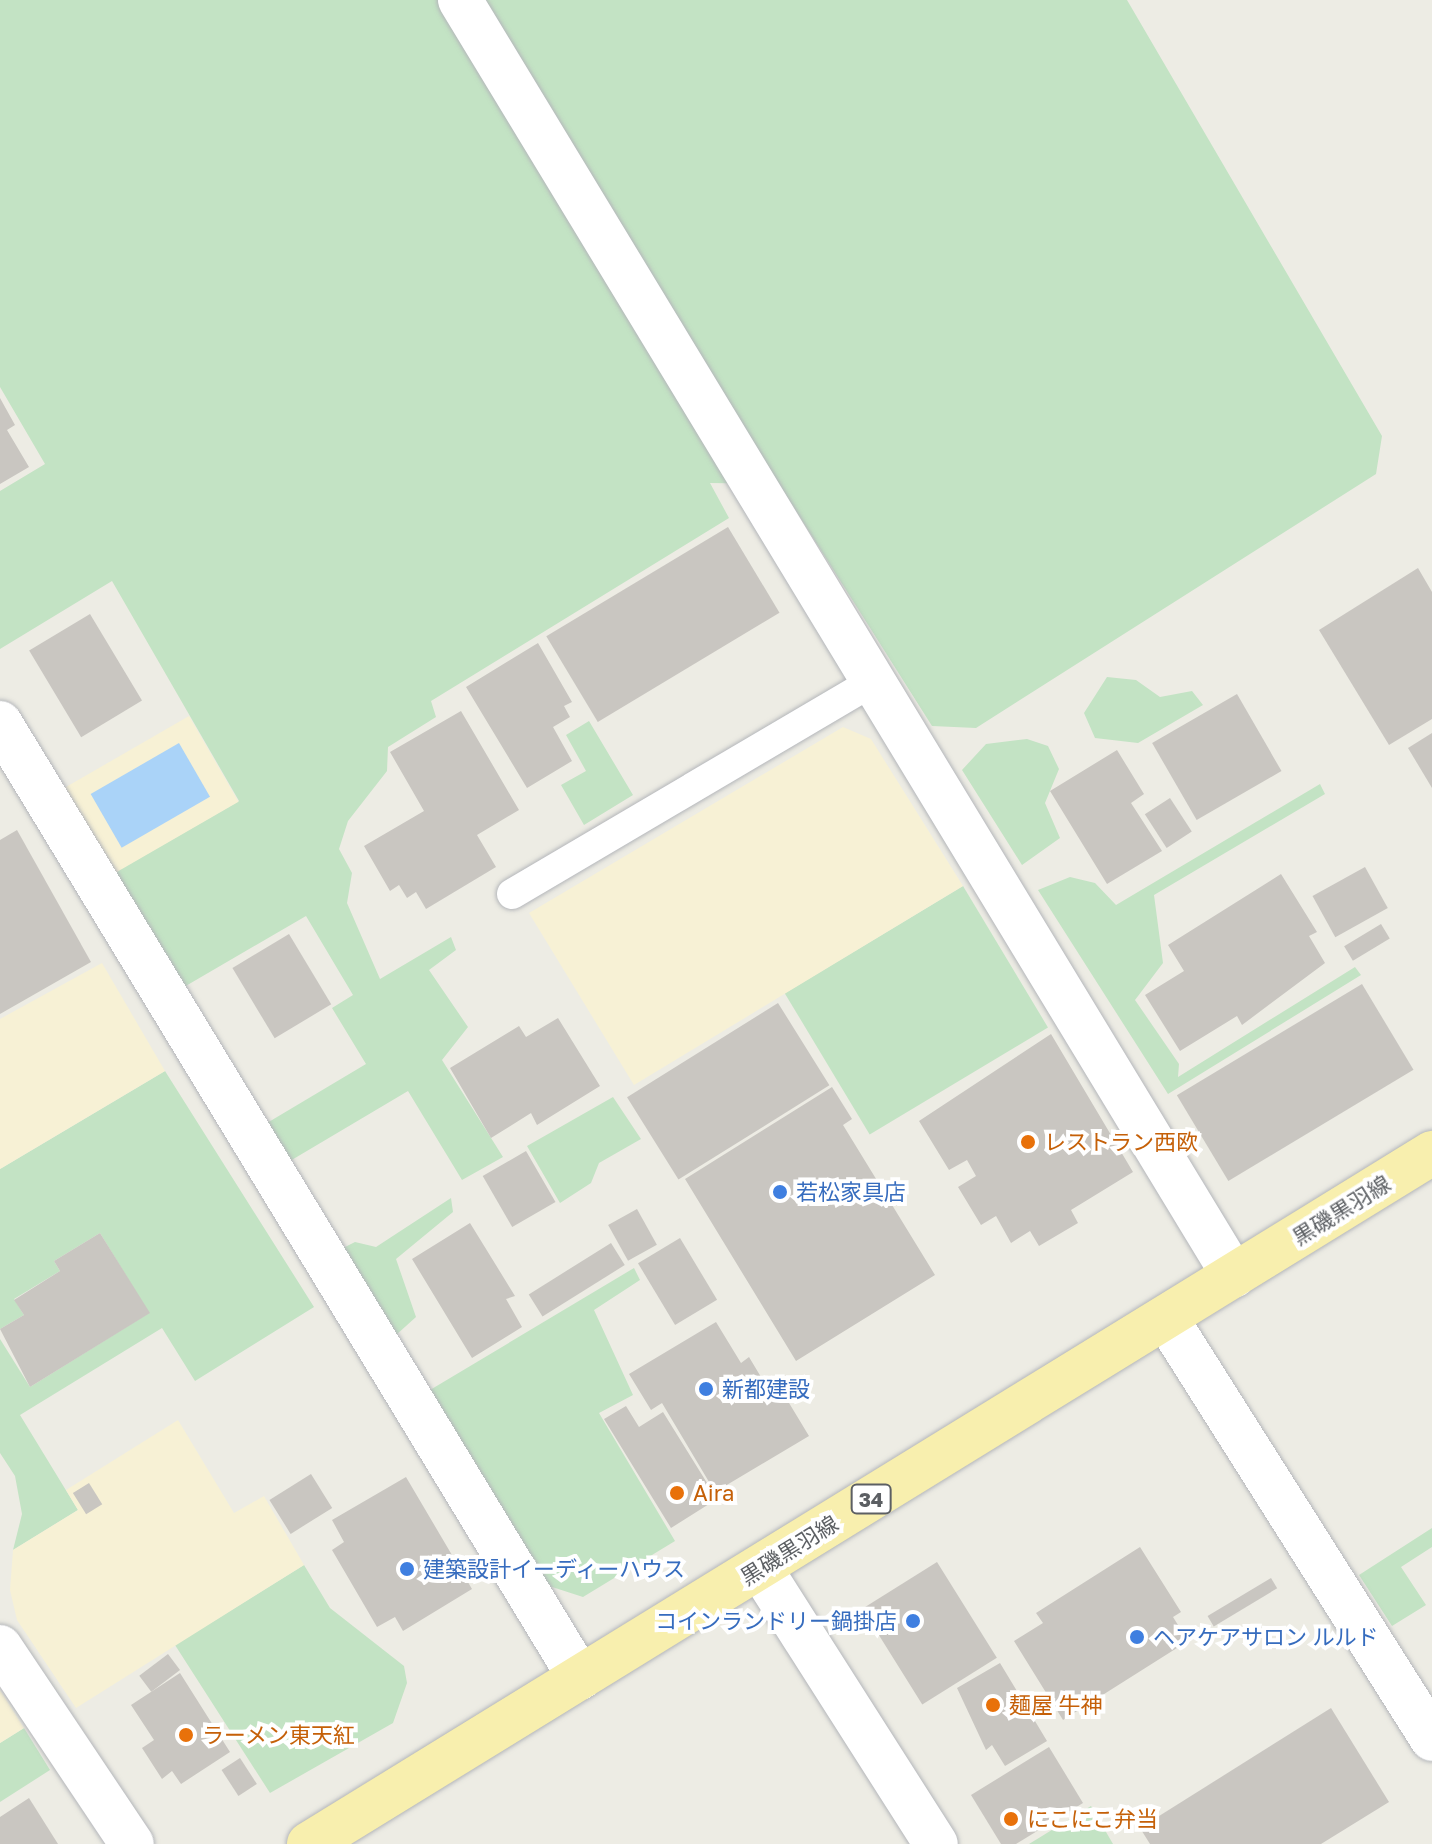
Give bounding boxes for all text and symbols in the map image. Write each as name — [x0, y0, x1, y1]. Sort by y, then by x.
place label: レストラン西欧 — [1044, 1129, 1198, 1155]
marker: レストラン西欧 — [1019, 1133, 1037, 1151]
street label: 黒磯黒羽線 — [1287, 1170, 1395, 1250]
place label: 若松家具店 — [796, 1179, 906, 1205]
marker: 若松家具店 — [771, 1183, 789, 1201]
place label: 新都建設 — [722, 1376, 810, 1402]
marker: 新都建設 — [697, 1380, 715, 1398]
place label: Aira — [693, 1480, 734, 1506]
road number: 34 — [849, 1483, 893, 1515]
marker: Aira — [668, 1484, 686, 1502]
street label: 黒磯黒羽線 — [735, 1510, 843, 1590]
place label: 建築設計イーディーハウス — [423, 1556, 687, 1582]
marker: 建築設計イーディーハウス — [398, 1560, 416, 1578]
place label: コインランドリー鍋掛店 — [655, 1608, 897, 1634]
marker: コインランドリー鍋掛店 — [904, 1612, 922, 1630]
place label: ヘアケアサロン ルルド — [1153, 1624, 1378, 1650]
marker: ヘアケアサロン ルルド — [1128, 1628, 1146, 1646]
place label: 麺屋 牛神 — [1009, 1692, 1102, 1718]
marker: 麺屋 牛神 — [984, 1696, 1002, 1714]
place label: ラーメン東天紅 — [202, 1722, 356, 1748]
marker: ラーメン東天紅 — [177, 1726, 195, 1744]
place label: にこにこ弁当 — [1027, 1806, 1159, 1832]
marker: にこにこ弁当 — [1002, 1810, 1020, 1828]

